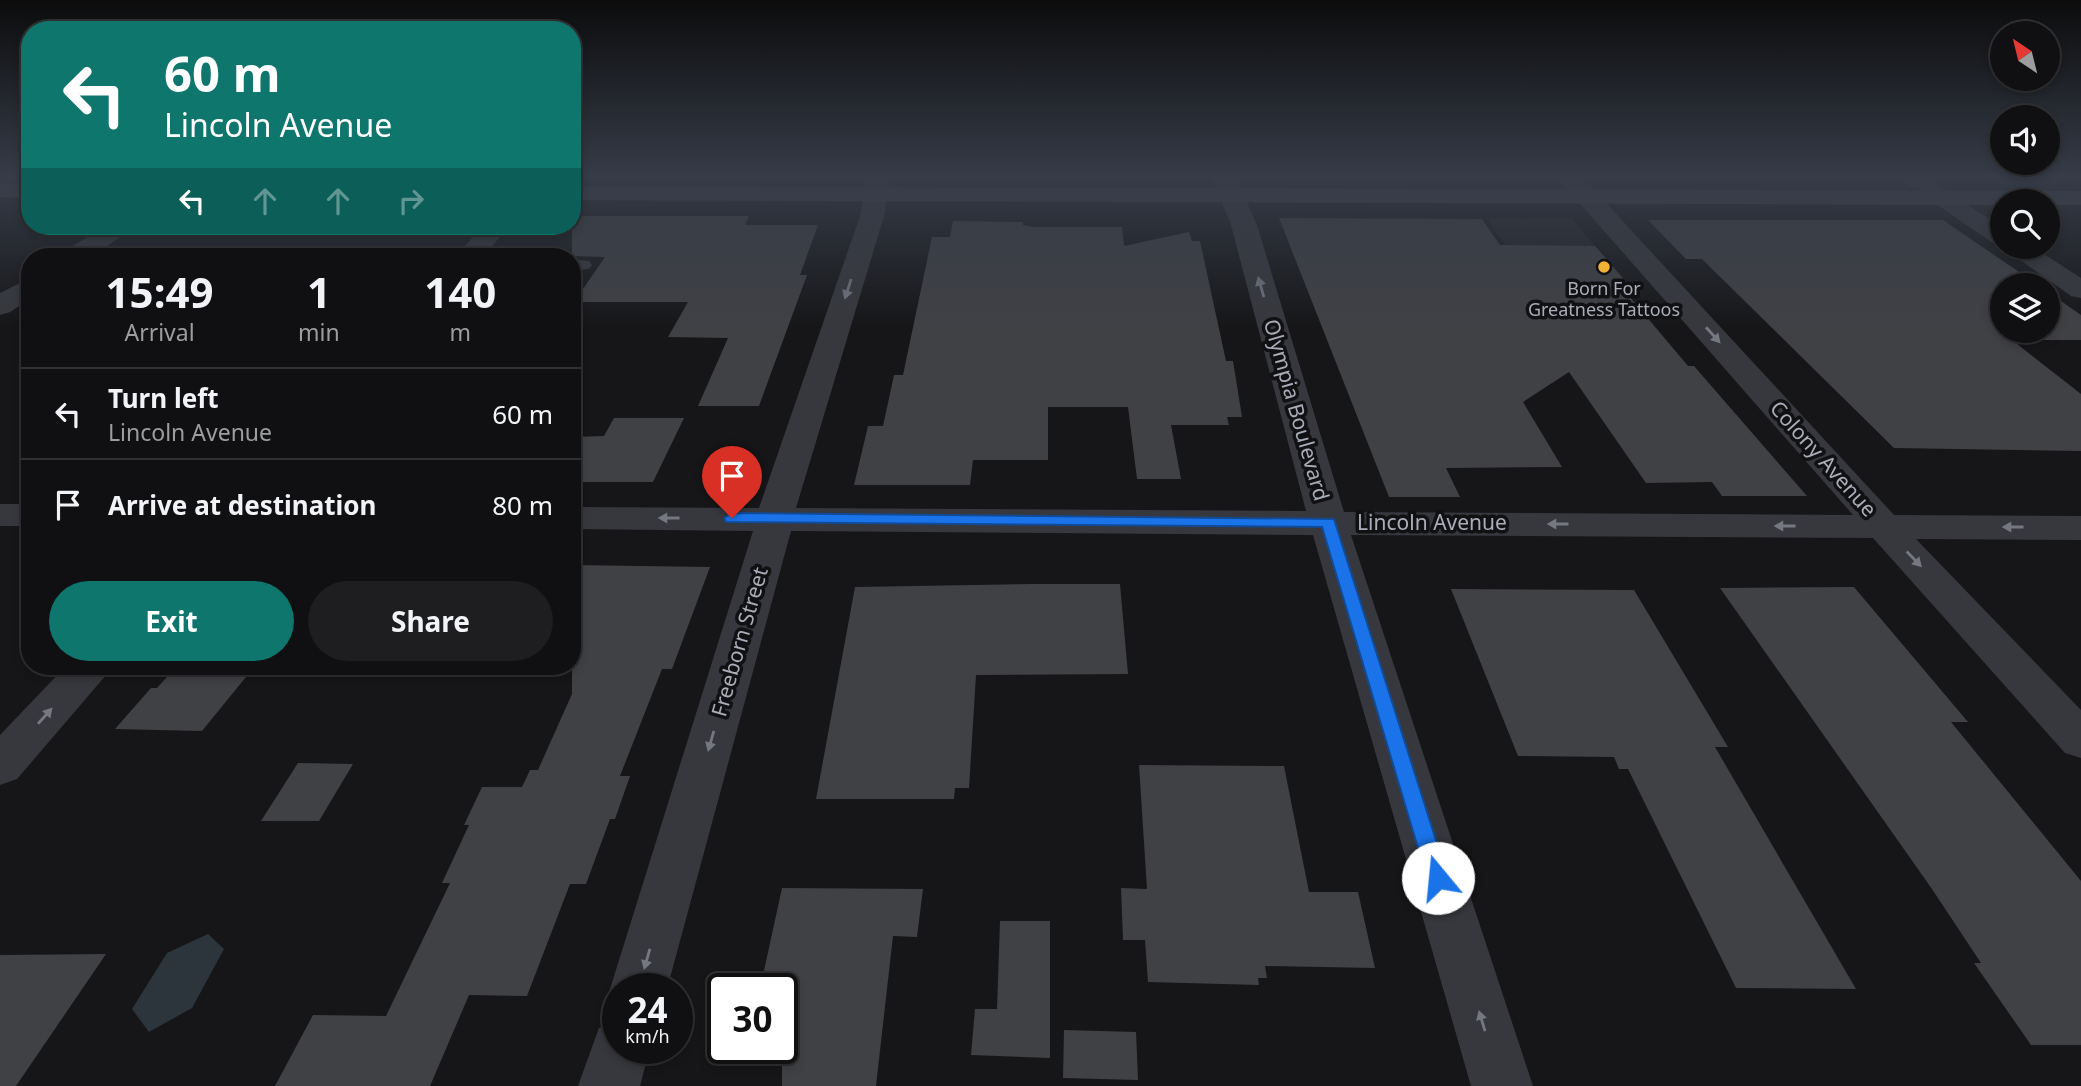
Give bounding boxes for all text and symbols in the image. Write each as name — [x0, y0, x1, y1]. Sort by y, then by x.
north arrow — [1990, 21, 2060, 91]
map controls — [1990, 21, 2060, 343]
text: 60 m — [164, 40, 281, 106]
icon: left — [49, 49, 140, 140]
text: Lincoln Avenue — [164, 103, 392, 146]
button: sound — [1990, 105, 2060, 175]
icon: left — [173, 182, 211, 220]
icon: ahead — [246, 182, 284, 220]
icon: ahead — [319, 182, 357, 220]
icon: right — [392, 182, 430, 220]
button: search — [1990, 189, 2060, 259]
marker: Born For Greatness Tattoos — [1596, 259, 1612, 275]
text: 15:49 — [106, 263, 213, 320]
text: 1 — [307, 263, 331, 320]
text: 140 — [424, 263, 496, 320]
button: layers — [1990, 273, 2060, 343]
one-way arrow — [1255, 276, 1266, 298]
place label: Born For Greatness Tattoos — [1528, 276, 1680, 321]
one-way arrow — [842, 278, 853, 299]
text: Arrival — [124, 316, 195, 348]
text: min — [298, 316, 340, 348]
text: m — [450, 316, 471, 348]
street label: Olympia Boulevard — [1258, 316, 1336, 504]
one-way arrow — [1705, 326, 1720, 343]
text: Turn left — [108, 380, 219, 416]
street label: Colony Avenue — [1764, 394, 1883, 522]
icon: left — [49, 395, 87, 433]
text: 60 m — [492, 396, 553, 432]
text: Lincoln Avenue — [108, 416, 272, 448]
pin — [702, 446, 762, 518]
icon: arrive — [713, 457, 751, 495]
icon: arrive — [49, 486, 87, 524]
text: Arrive at destination — [108, 487, 377, 523]
text: 80 m — [492, 487, 553, 523]
street label: Lincoln Avenue — [1357, 508, 1507, 536]
one-way arrow — [658, 512, 680, 524]
one-way arrow — [1547, 518, 1569, 530]
one-way arrow — [1774, 520, 1796, 532]
one-way arrow — [2002, 522, 2024, 533]
one-way arrow — [1906, 550, 1923, 567]
street label: Freeborn Street — [704, 563, 774, 720]
button: Exit — [49, 581, 294, 661]
button: Share — [308, 581, 553, 661]
one-way arrow — [37, 708, 53, 725]
one-way arrow — [706, 731, 716, 752]
position arrow — [1401, 841, 1475, 915]
one-way arrow — [641, 949, 651, 970]
speed limit sign: 30 — [707, 973, 798, 1064]
text: 24 — [627, 986, 668, 1033]
one-way arrow — [1476, 1010, 1486, 1031]
text: km/h — [625, 1024, 670, 1048]

